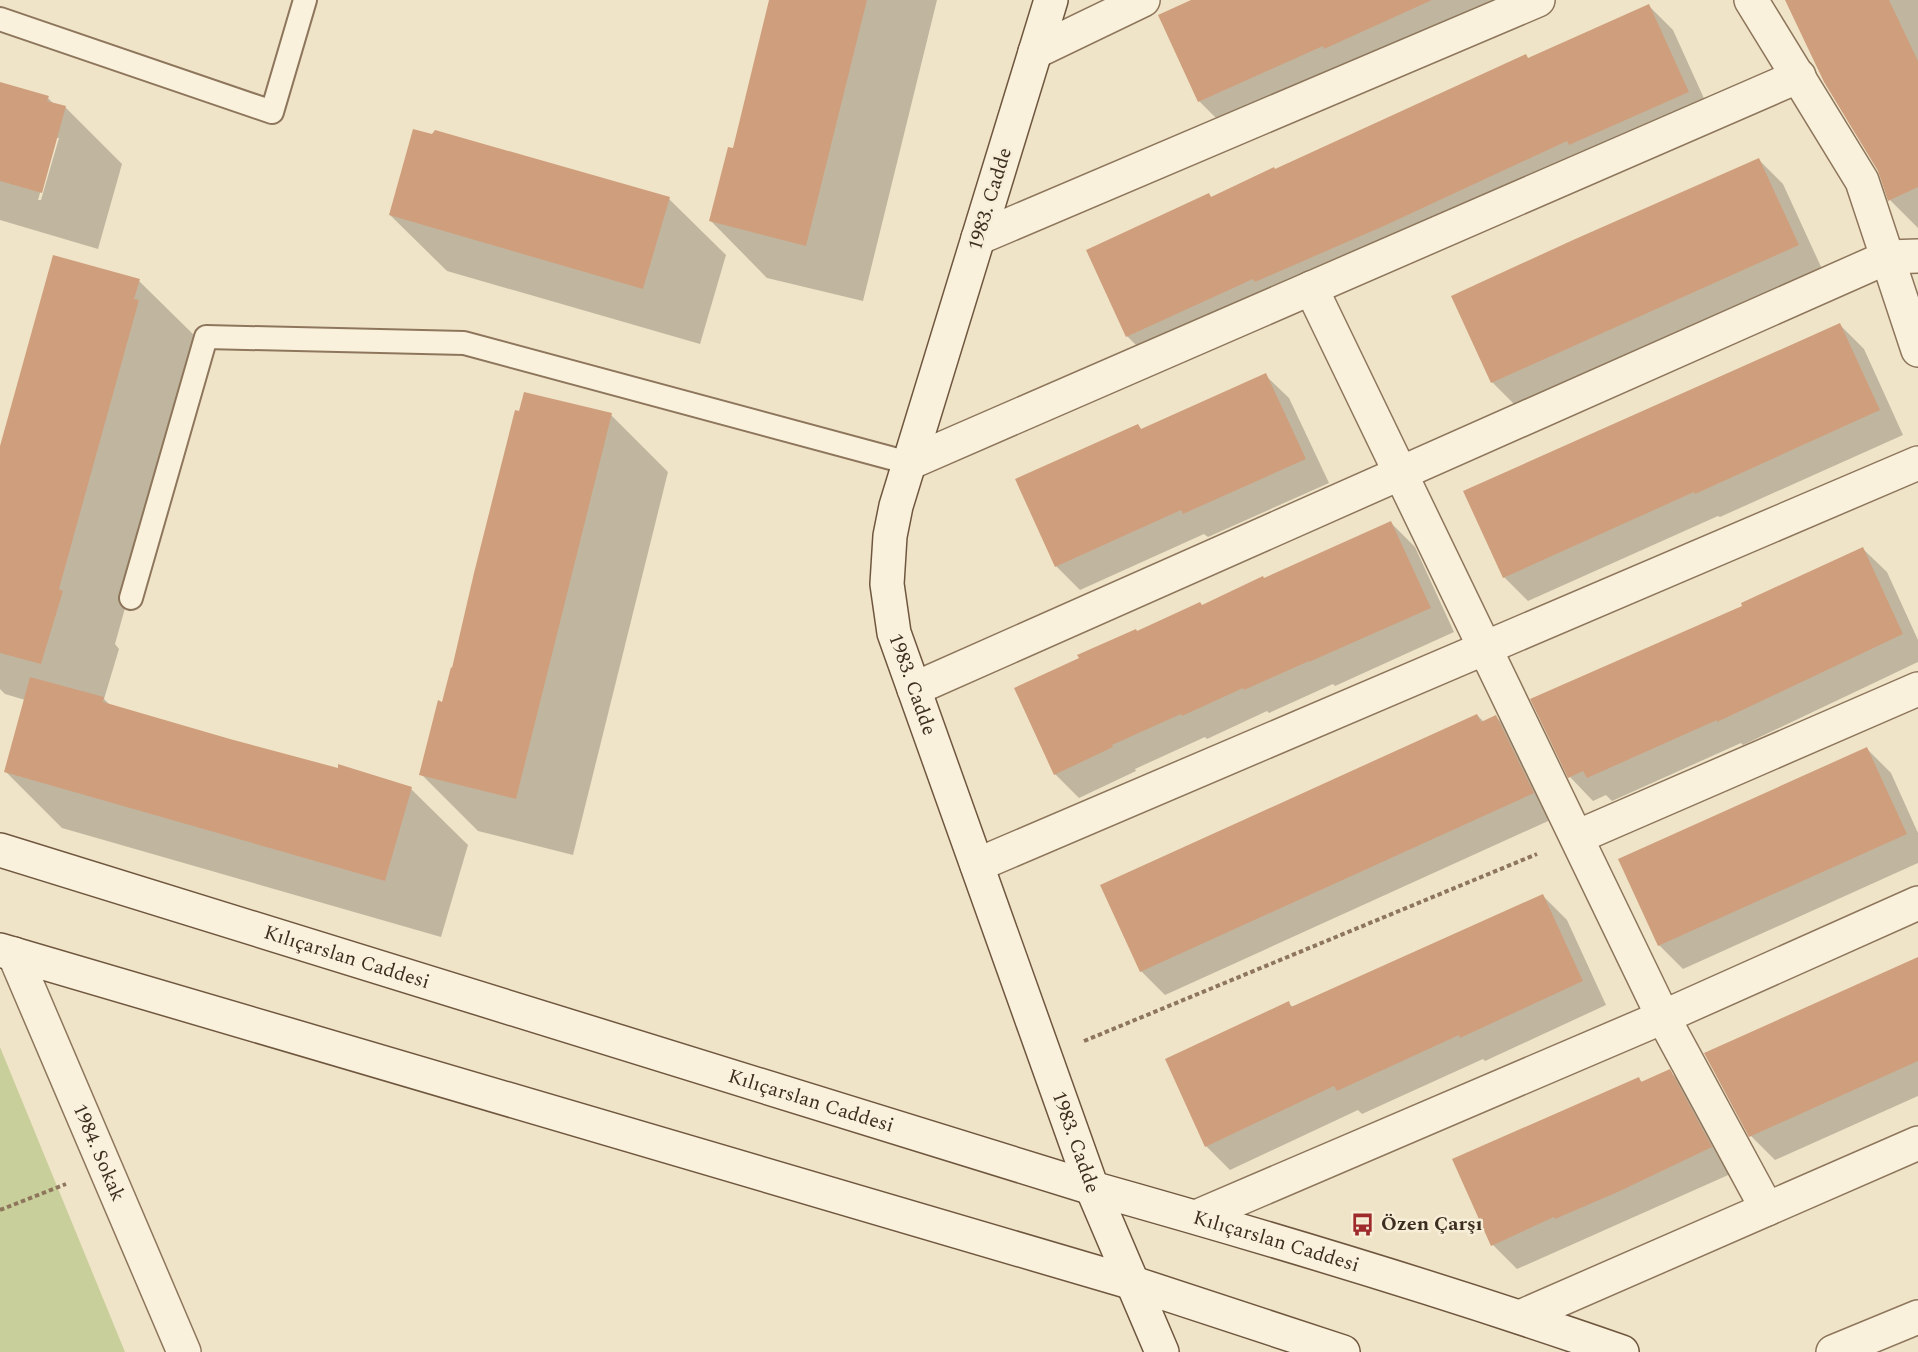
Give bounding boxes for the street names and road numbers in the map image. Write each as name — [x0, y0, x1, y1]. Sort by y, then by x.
street label: 1983. Cadde — [960, 144, 1020, 254]
street label: 1983. Cadde — [880, 629, 944, 740]
street label: Kılıçarslan Caddesi — [260, 918, 433, 997]
street label: Kılıçarslan Caddesi — [724, 1061, 898, 1141]
street label: 1983. Cadde — [1044, 1087, 1108, 1197]
street label: 1984. Sokak — [65, 1099, 133, 1206]
street label: Kılıçarslan Caddesi — [1190, 1203, 1363, 1280]

